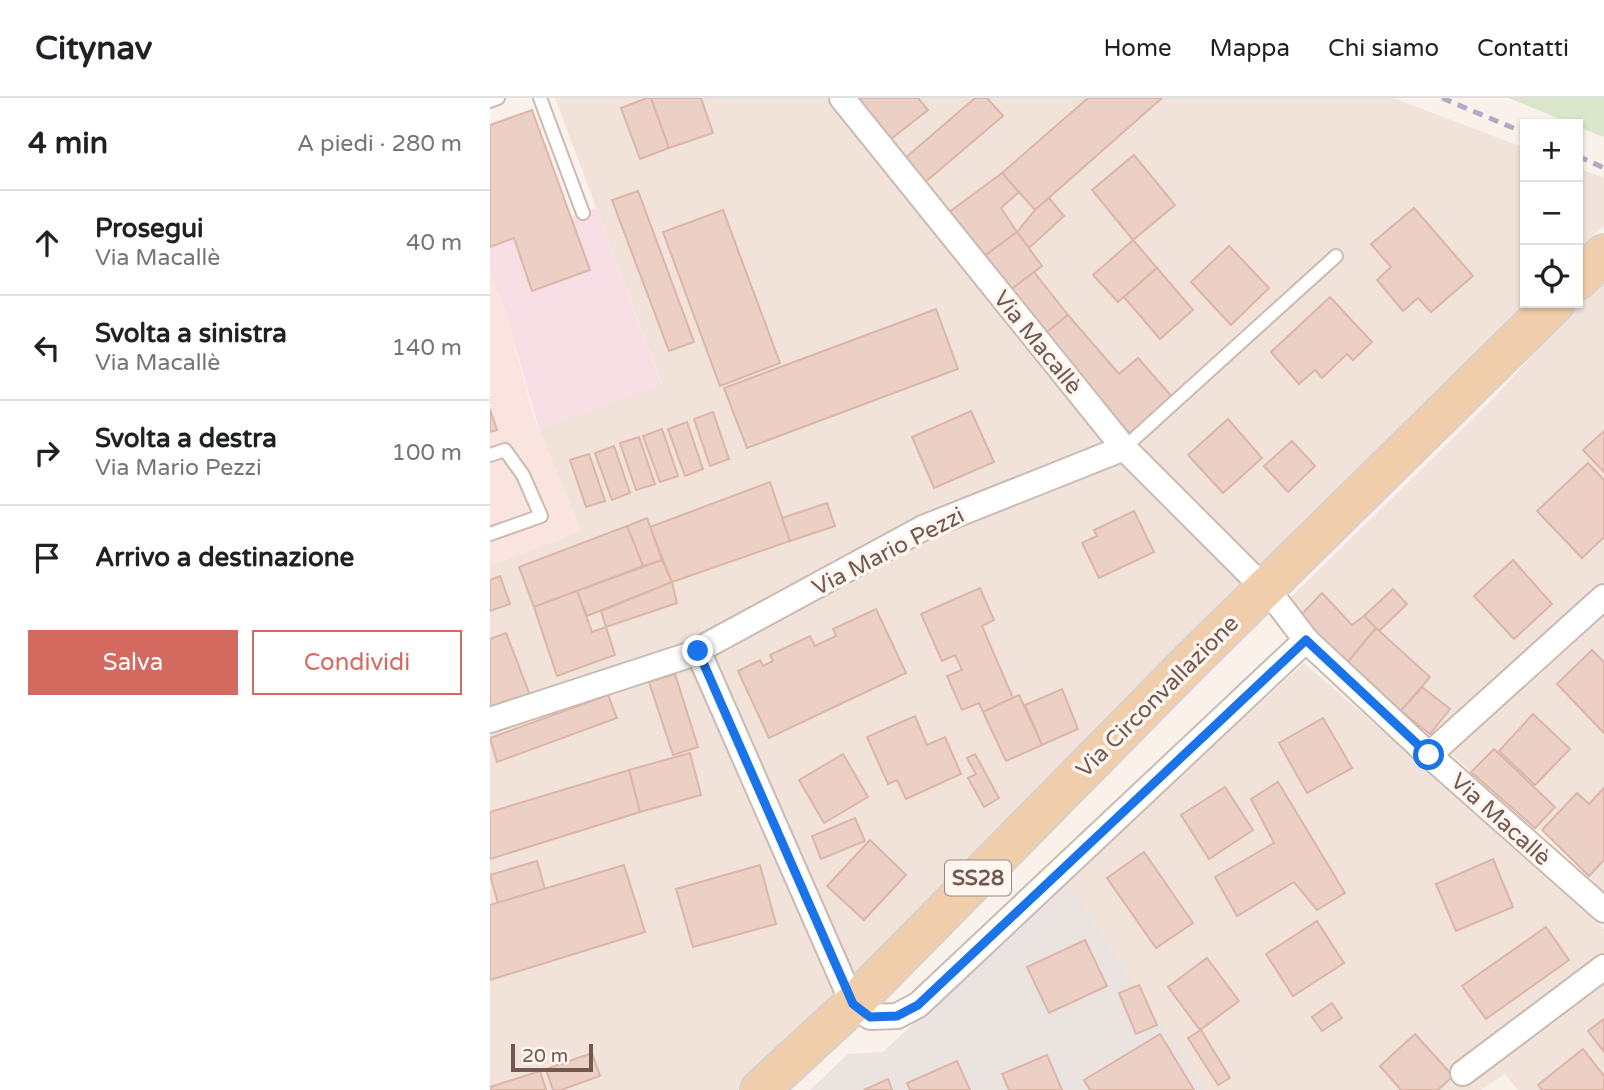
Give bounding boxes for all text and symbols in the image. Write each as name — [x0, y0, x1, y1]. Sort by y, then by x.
text: Citynav — [35, 29, 152, 68]
text: Home — [1104, 34, 1172, 63]
text: Mappa — [1210, 34, 1290, 63]
text: Chi siamo — [1328, 34, 1439, 63]
text: Contatti — [1477, 34, 1569, 63]
map controls — [1520, 119, 1583, 308]
button: + — [1520, 119, 1583, 182]
text: 4 min — [28, 125, 108, 162]
text: A piedi · 280 m — [297, 130, 462, 158]
button: − — [1520, 182, 1583, 245]
text: Prosegui — [95, 213, 204, 244]
icon: ahead — [28, 224, 66, 262]
text: 40 m — [406, 229, 462, 257]
text: Via Macallè — [95, 244, 220, 272]
button: locate — [1520, 245, 1583, 308]
street label: Via Macallè — [987, 285, 1087, 400]
text: Svolta a sinistra — [95, 318, 287, 349]
icon: left — [28, 329, 66, 367]
text: 140 m — [392, 334, 462, 362]
text: Via Macallè — [95, 349, 220, 377]
text: Svolta a destra — [95, 423, 277, 454]
icon: right — [28, 434, 66, 472]
text: 100 m — [392, 439, 462, 467]
text: Via Mario Pezzi — [95, 454, 262, 482]
street label: Via Mario Pezzi — [808, 502, 969, 602]
icon: arrive — [28, 539, 66, 577]
text: Arrivo a destinazione — [95, 542, 354, 573]
street label: Via Circonvallazione — [1071, 610, 1245, 784]
button: Salva — [28, 630, 238, 695]
button: Condividi — [252, 630, 462, 695]
route end — [682, 635, 713, 666]
route start — [1413, 739, 1444, 770]
street label: Via Macallè — [1444, 767, 1556, 872]
road number: SS28 — [945, 860, 1011, 896]
scale bar — [511, 1041, 593, 1073]
text: 20 m — [522, 1045, 568, 1067]

